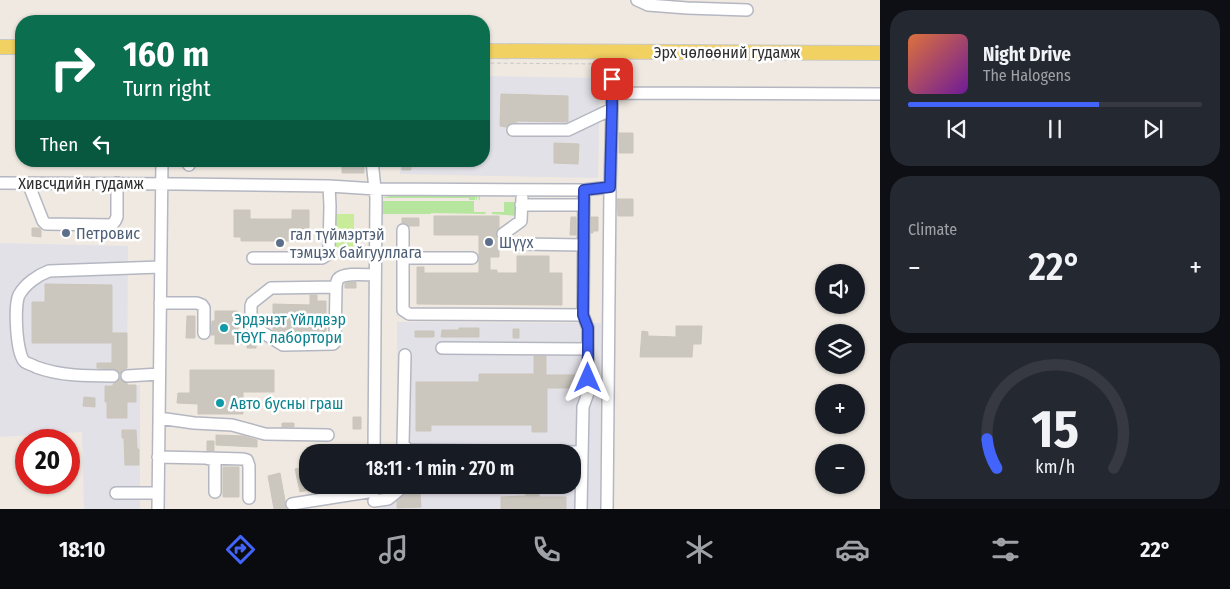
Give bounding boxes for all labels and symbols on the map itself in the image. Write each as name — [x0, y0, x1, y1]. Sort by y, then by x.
street label: Эрх чөлөөний гудамж — [654, 43, 801, 62]
pin — [591, 58, 633, 100]
street label: Хивсчдийн гудамж — [18, 174, 145, 193]
place label: Петровис — [76, 224, 140, 243]
place label: гал түймэртэй тэмцэх байгууллага — [290, 225, 422, 262]
marker: Петровис — [60, 227, 72, 239]
place label: Шүүх — [499, 233, 533, 252]
marker: Шүүх — [483, 236, 495, 248]
marker: гал түймэртэй тэмцэх байгууллага — [274, 237, 286, 249]
place label: Эрдэнэт Үйлдвэр ТӨҮГ лабортори — [234, 310, 346, 347]
marker: Эрдэнэт Үйлдвэр ТӨҮГ лабортори — [218, 322, 230, 334]
position arrow — [561, 351, 613, 403]
place label: Авто бусны граш — [230, 394, 343, 413]
marker: Авто бусны граш — [214, 397, 226, 409]
speed limit sign: 20 — [15, 429, 80, 494]

